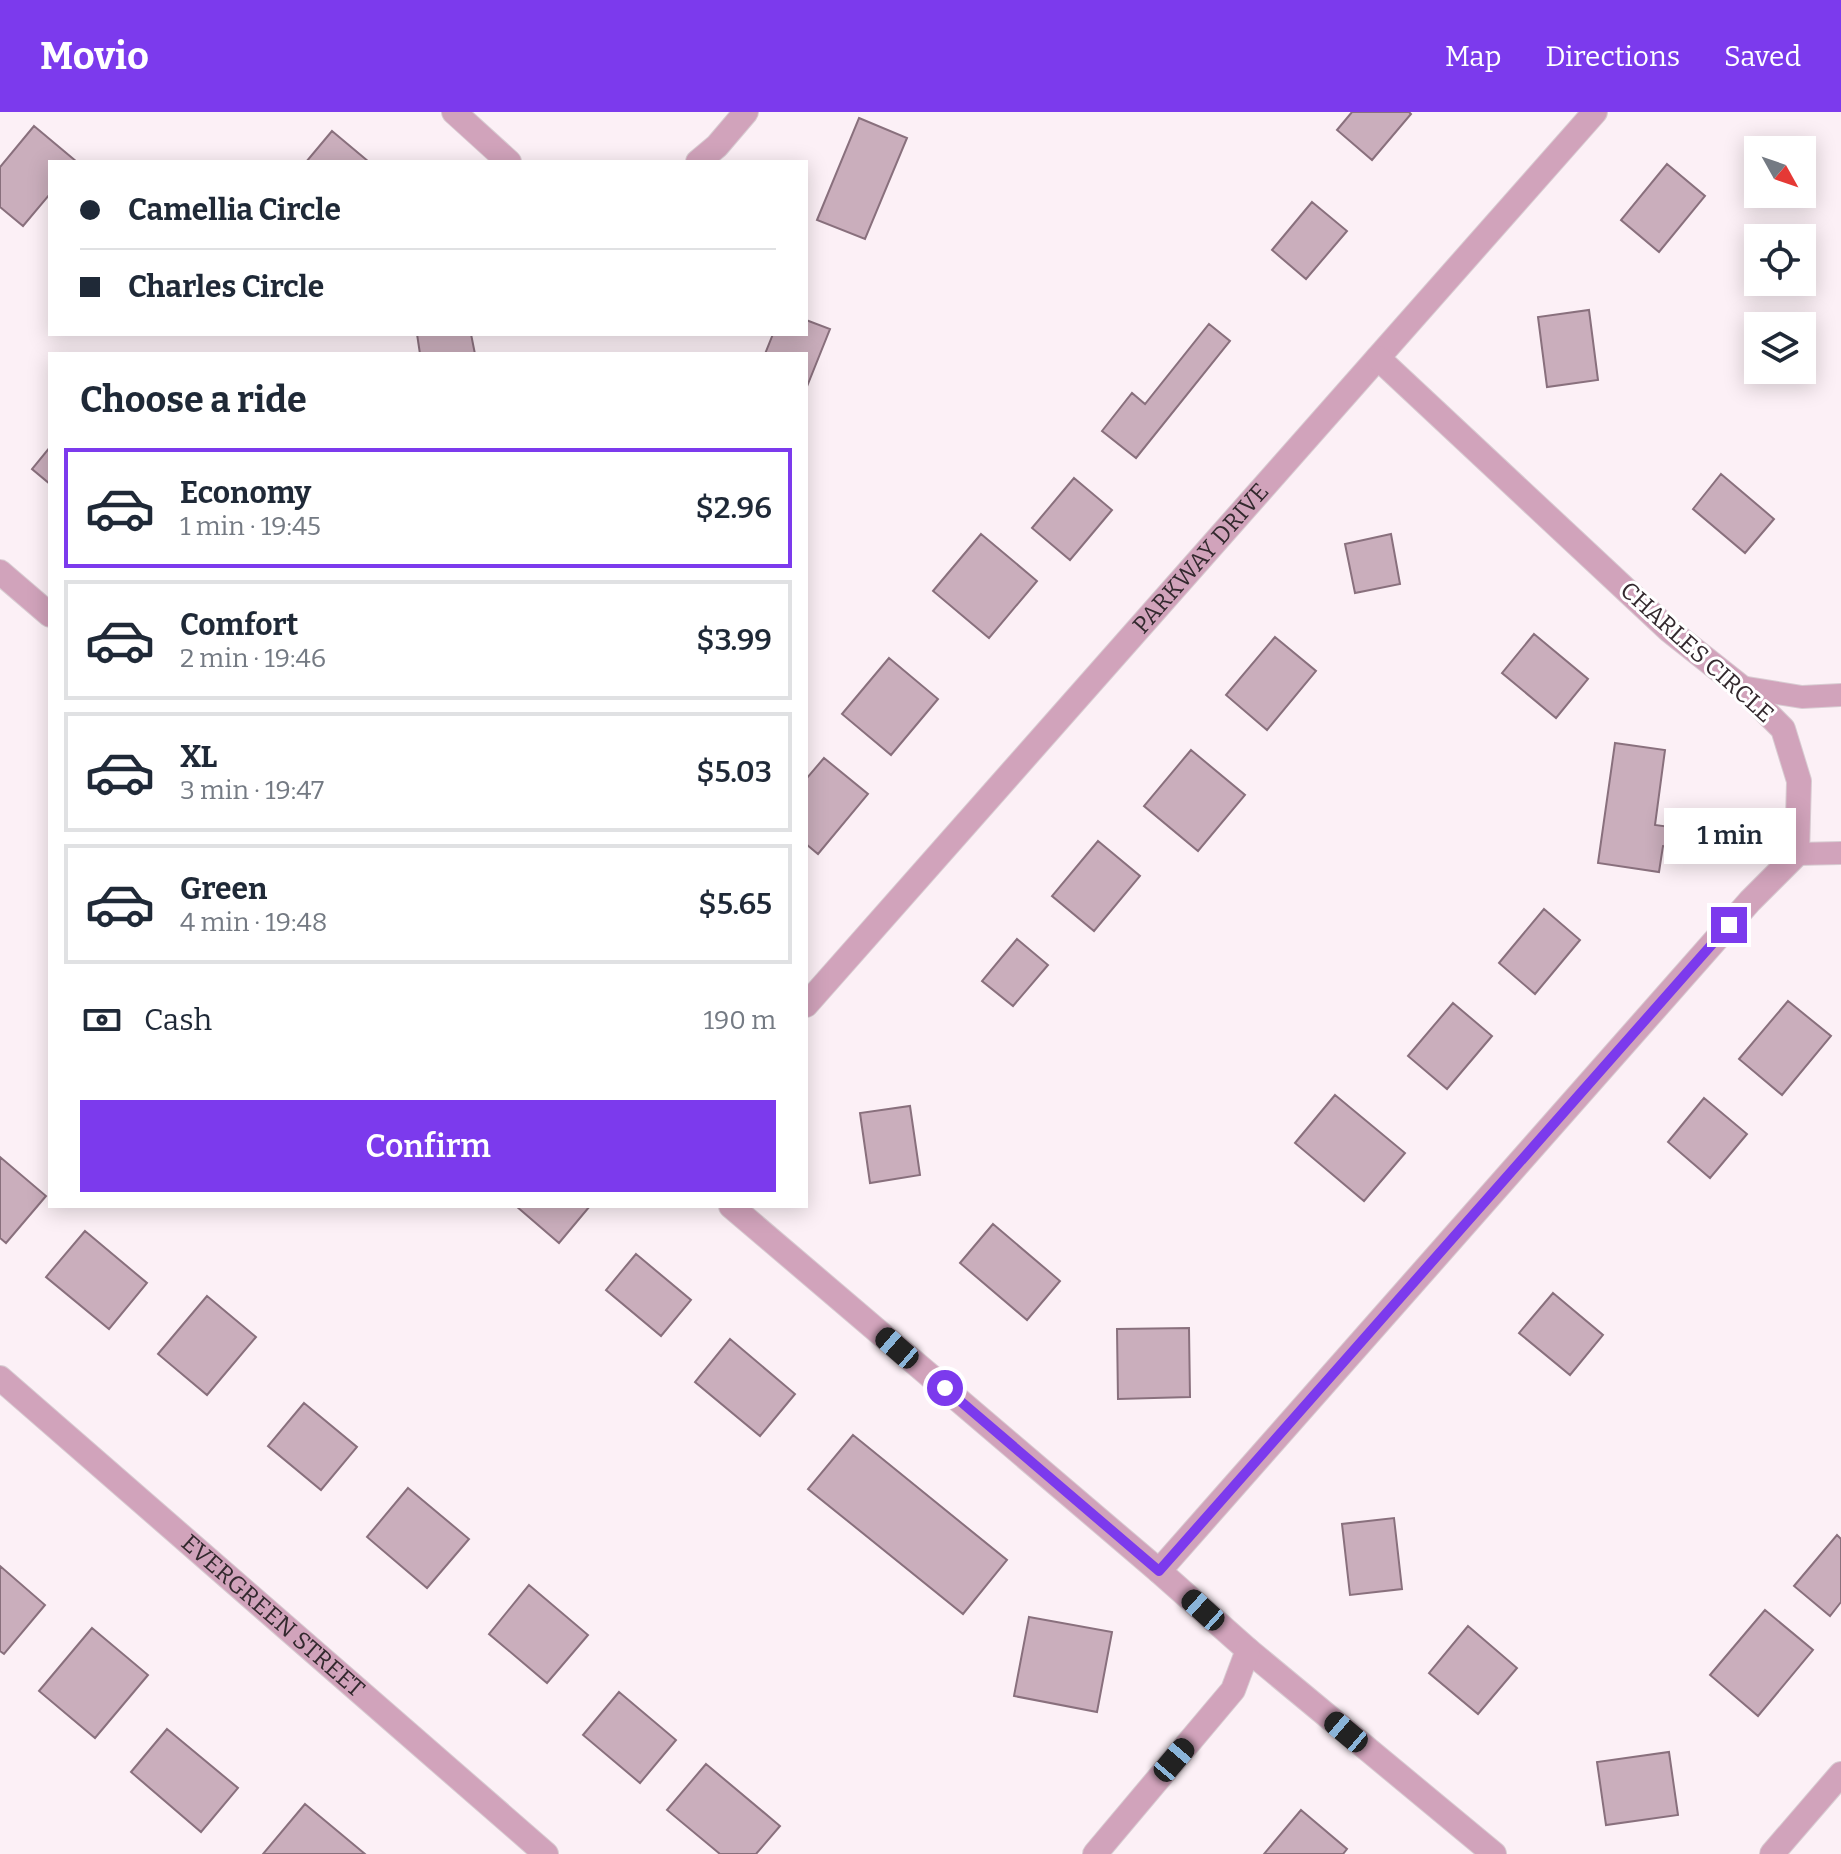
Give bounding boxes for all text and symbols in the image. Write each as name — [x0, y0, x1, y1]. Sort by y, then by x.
text: Movio — [40, 33, 149, 79]
text: Map — [1445, 40, 1501, 73]
text: Directions — [1545, 40, 1680, 73]
text: Saved — [1724, 40, 1801, 73]
north arrow — [1744, 136, 1816, 208]
map controls — [1744, 136, 1816, 384]
text: Camellia Circle — [128, 192, 341, 228]
button: locate — [1744, 224, 1816, 296]
text: Charles Circle — [128, 269, 324, 305]
button: layers — [1744, 312, 1816, 384]
text: Choose a ride — [80, 378, 307, 422]
icon: car — [84, 472, 156, 544]
text: Economy — [180, 475, 311, 511]
street label: PARKWAY DRIVE — [1127, 478, 1274, 639]
text: $2.96 — [695, 490, 772, 526]
text: 1 min · 19:45 — [180, 511, 321, 542]
street label: CHARLES CIRCLE — [1615, 576, 1779, 728]
icon: car — [84, 604, 156, 676]
text: Comfort — [180, 607, 298, 643]
text: $3.99 — [696, 622, 772, 658]
text: 2 min · 19:46 — [180, 643, 326, 674]
icon: car — [84, 736, 156, 808]
text: XL — [180, 739, 217, 775]
text: $5.03 — [696, 754, 772, 790]
text: 3 min · 19:47 — [180, 775, 324, 806]
callout: 1 min — [1663, 809, 1795, 865]
text: 1 min — [1697, 820, 1763, 851]
icon: car — [84, 868, 156, 940]
text: Green — [180, 871, 267, 907]
text: $5.65 — [698, 886, 772, 922]
text: 4 min · 19:48 — [180, 907, 327, 938]
route end — [1711, 907, 1747, 943]
icon: cash — [80, 998, 124, 1042]
text: Cash — [144, 1002, 212, 1038]
text: 190 m — [704, 1005, 776, 1036]
button: Confirm — [80, 1100, 776, 1192]
car — [871, 1323, 923, 1373]
route start — [927, 1370, 963, 1406]
street label: EVERGREEN STREET — [176, 1529, 370, 1703]
car — [1177, 1585, 1229, 1635]
car — [1320, 1707, 1372, 1757]
car — [1149, 1734, 1199, 1786]

